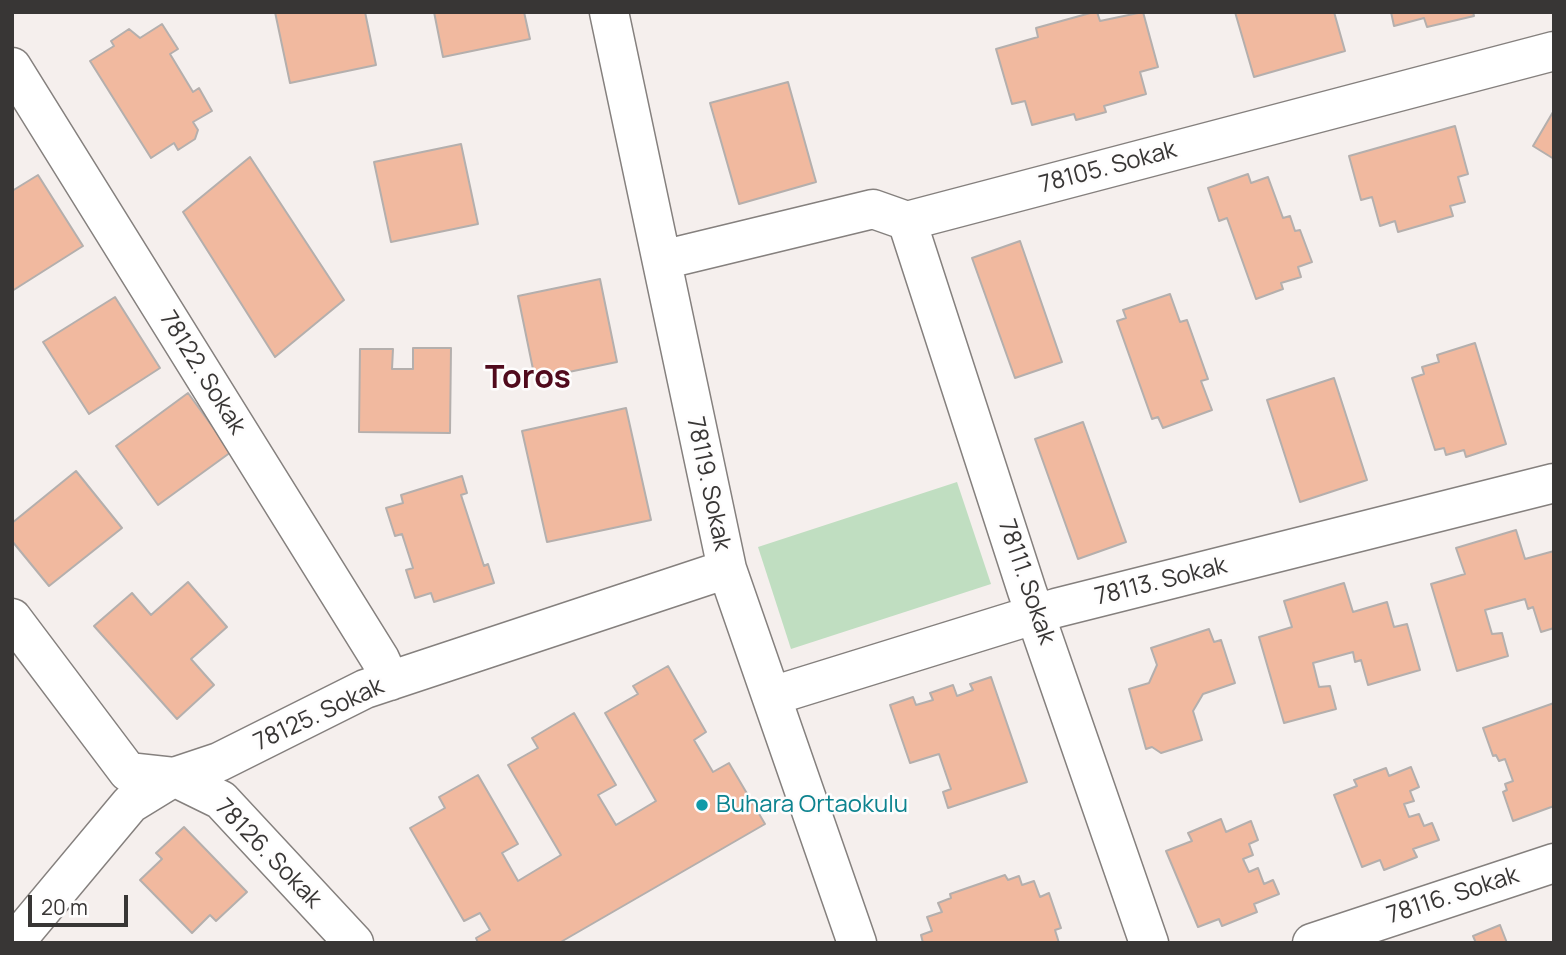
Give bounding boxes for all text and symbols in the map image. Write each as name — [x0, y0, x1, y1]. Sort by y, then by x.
street label: 78105. Sokak — [1036, 136, 1180, 200]
street label: 78122. Sokak — [153, 306, 251, 440]
district label: Toros — [485, 360, 571, 398]
street label: 78119. Sokak — [680, 414, 736, 554]
street label: 78111. Sokak — [991, 516, 1061, 648]
street label: 78113. Sokak — [1092, 552, 1230, 612]
street label: 78125. Sokak — [250, 672, 388, 758]
place label: Buhara Ortaokulu — [716, 791, 908, 819]
street label: 78126. Sokak — [209, 793, 327, 915]
marker: Buhara Ortaokulu — [694, 797, 710, 813]
street label: 78116. Sokak — [1384, 861, 1522, 931]
scale bar — [32, 881, 131, 925]
text: 20 m — [41, 893, 88, 921]

